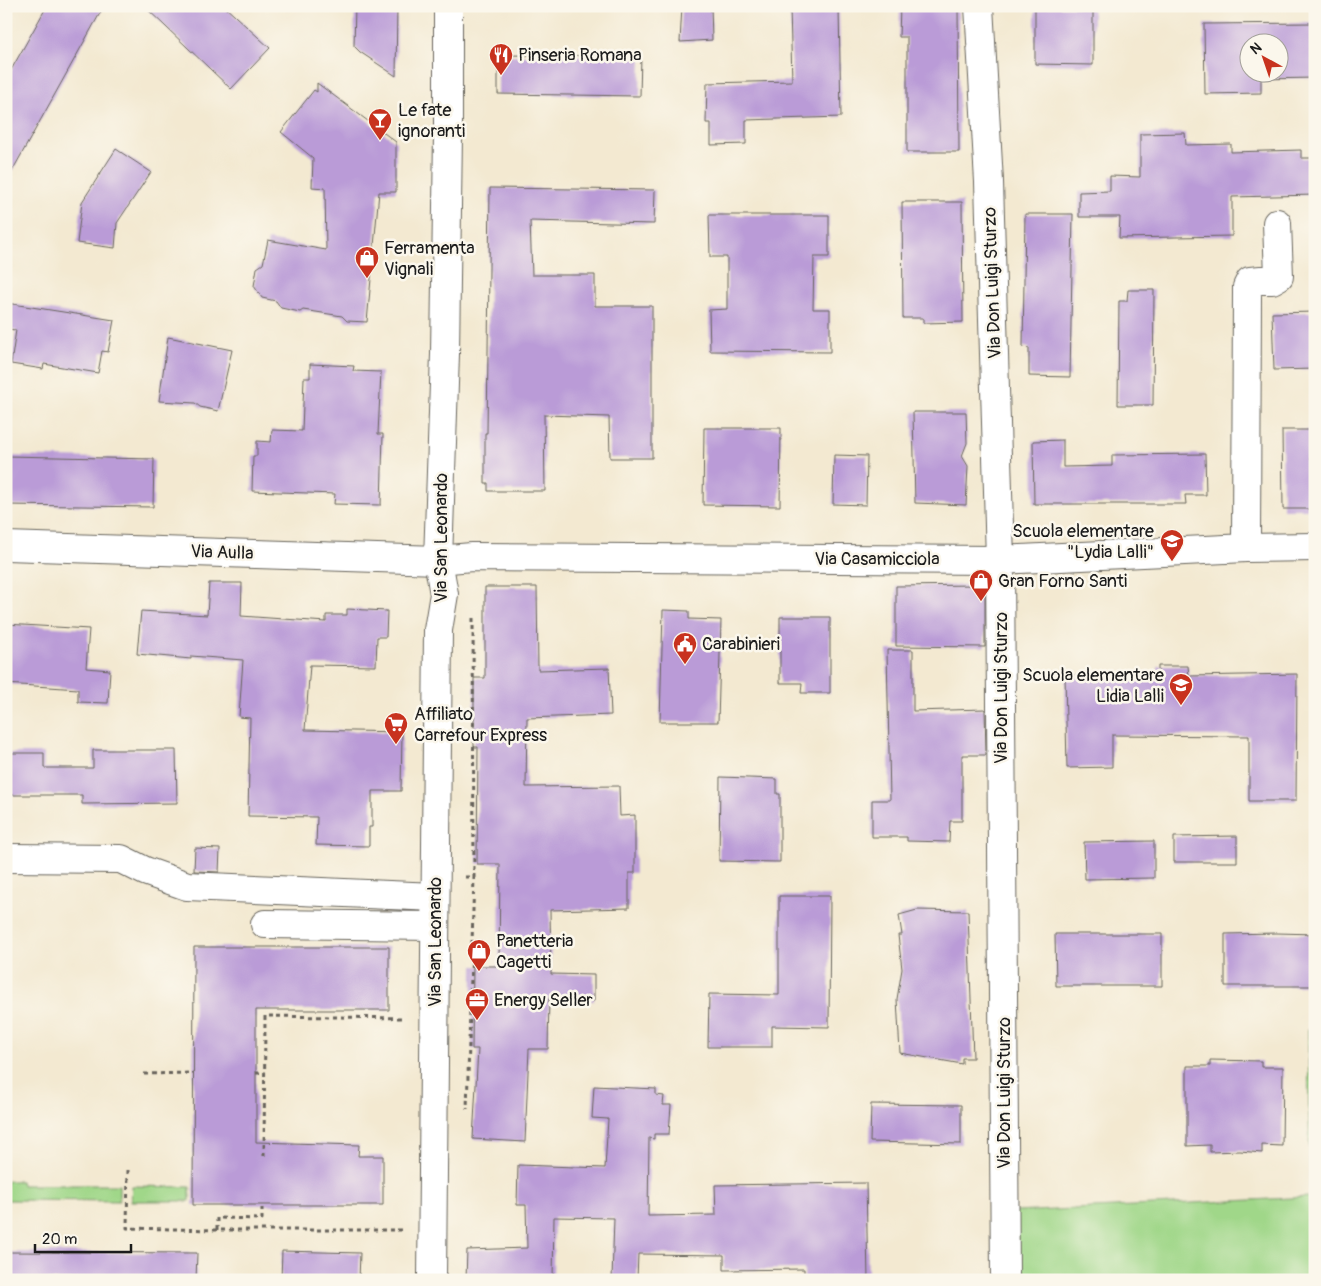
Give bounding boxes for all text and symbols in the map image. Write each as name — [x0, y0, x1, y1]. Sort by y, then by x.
north arrow — [1238, 32, 1288, 82]
text: N — [1247, 39, 1265, 58]
restaurant icon: Pinseria Romana — [488, 42, 514, 76]
place label: Pinseria Romana — [518, 44, 642, 67]
place label: Le fate ignoranti — [398, 99, 465, 143]
bar icon: Le fate ignoranti — [367, 107, 393, 141]
street label: Via Don Luigi Sturzo — [978, 206, 1007, 359]
place label: Ferramenta Vignali — [384, 237, 475, 281]
shop icon: Ferramenta Vignali — [354, 245, 380, 279]
street label: Via San Leonardo — [430, 473, 453, 603]
place label: Scuola elementare "Lydia Lalli" — [1012, 520, 1154, 564]
school or university icon: Scuola elementare "Lydia Lalli" — [1159, 528, 1185, 562]
street label: Via Aulla — [190, 540, 254, 565]
street label: Via Casamicciola — [814, 548, 940, 571]
shop icon: Gran Forno Santi — [968, 568, 994, 602]
place label: Gran Forno Santi — [998, 570, 1127, 593]
street label: Via Don Luigi Sturzo — [990, 612, 1013, 764]
public building icon: Carabinieri — [672, 631, 698, 665]
place label: Carabinieri — [702, 633, 780, 656]
place label: Scuola elementare Lidia Lalli — [1022, 664, 1164, 708]
school or university icon: Scuola elementare Lidia Lalli — [1168, 672, 1194, 706]
place label: Affiliato Carrefour Express — [414, 703, 547, 747]
supermarket icon: Affiliato Carrefour Express — [383, 711, 409, 745]
street label: Via San Leonardo — [424, 877, 447, 1007]
place label: Panetteria Cagetti — [496, 930, 574, 974]
shop icon: Panetteria Cagetti — [466, 938, 492, 972]
office icon: Energy Seller — [464, 987, 490, 1021]
place label: Energy Seller — [494, 989, 593, 1012]
street label: Via Don Luigi Sturzo — [993, 1017, 1016, 1169]
scale bar — [35, 1221, 131, 1253]
text: 20 m — [42, 1230, 77, 1249]

